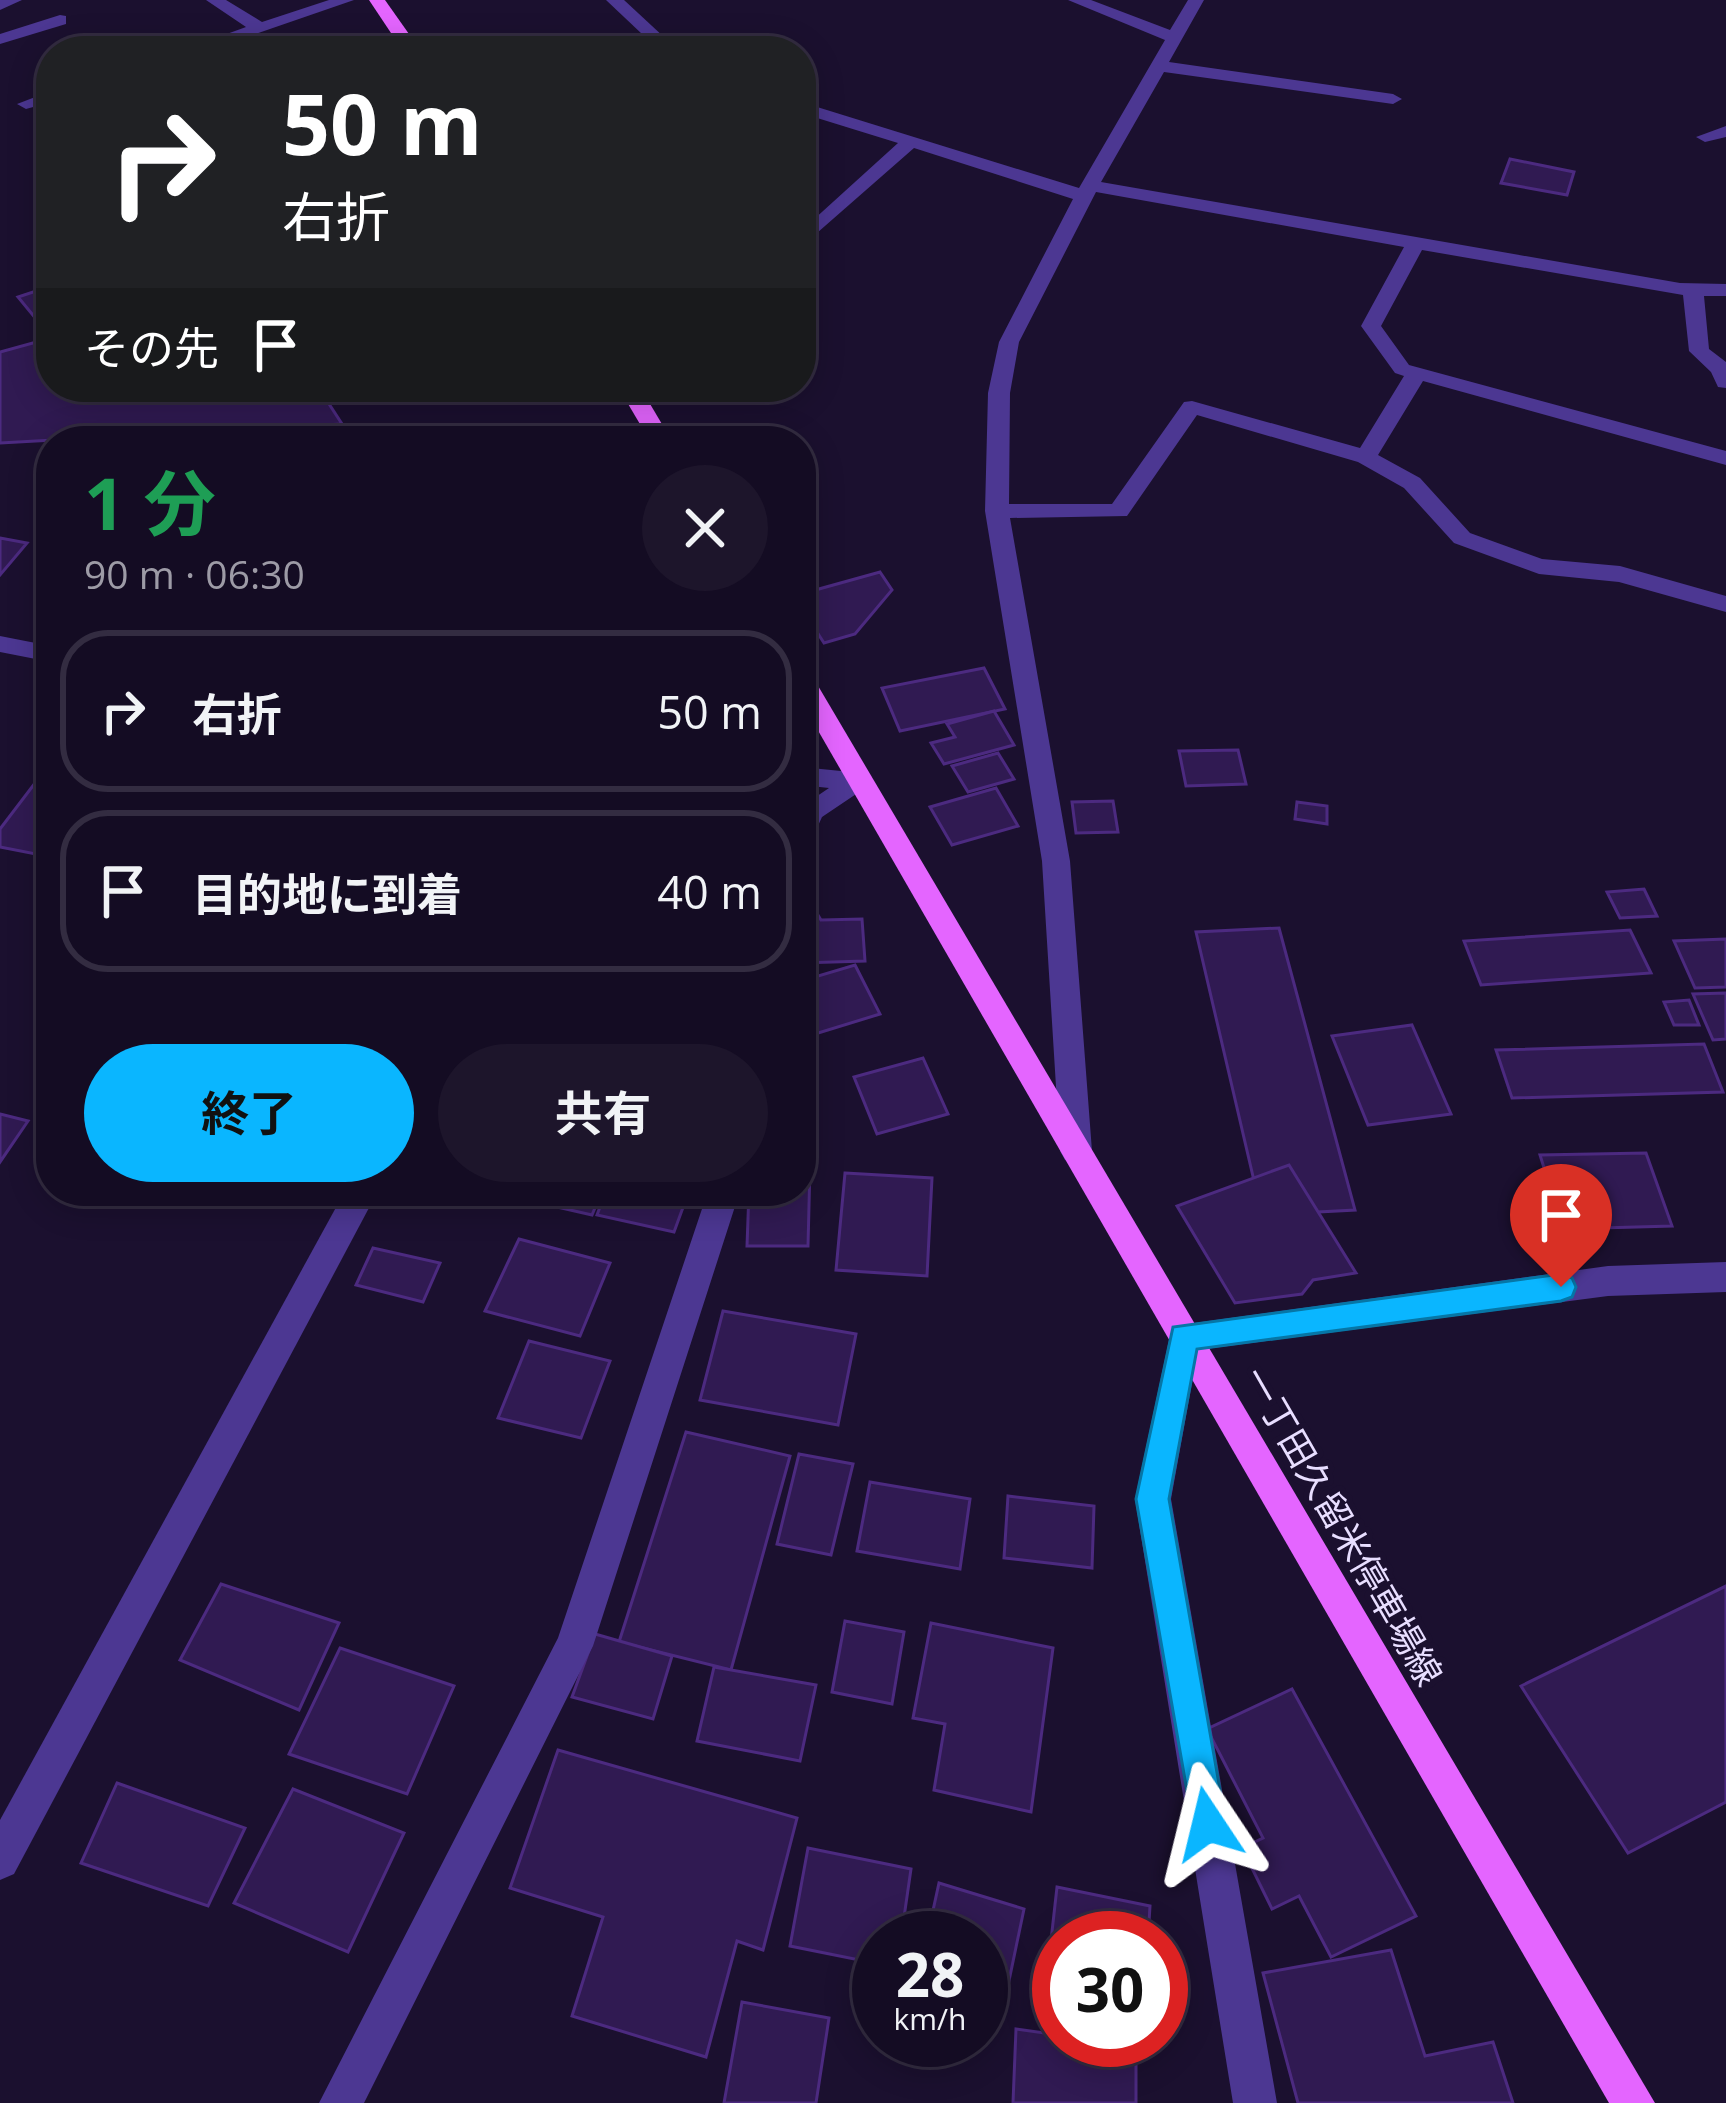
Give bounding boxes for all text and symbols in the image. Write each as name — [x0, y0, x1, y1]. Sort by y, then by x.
text: 50 m — [282, 65, 482, 180]
icon: right — [84, 84, 240, 240]
text: 右折 — [282, 179, 390, 253]
icon: arrive — [243, 312, 309, 378]
text: その先 — [84, 317, 219, 378]
text: 1 分 — [84, 453, 216, 551]
button: close — [642, 465, 768, 591]
text: 90 m · 06:30 — [84, 547, 305, 600]
icon: right — [90, 678, 156, 744]
text: 50 m — [657, 681, 762, 742]
text: 右折 — [192, 683, 282, 744]
icon: arrive — [90, 858, 156, 924]
text: 40 m — [657, 861, 762, 922]
text: 目的地に到着 — [192, 863, 462, 924]
button: 終了 — [84, 1044, 414, 1182]
button: 共有 — [438, 1044, 768, 1182]
pin — [1510, 1164, 1612, 1287]
icon: arrive — [1528, 1182, 1594, 1248]
street label: 一丁田久留米停車場線 — [1232, 1358, 1454, 1694]
position arrow — [1145, 1761, 1271, 1887]
speed limit sign: 30 — [1032, 1911, 1188, 2067]
text: 28 — [896, 1933, 964, 2015]
text: km/h — [894, 1998, 966, 2039]

